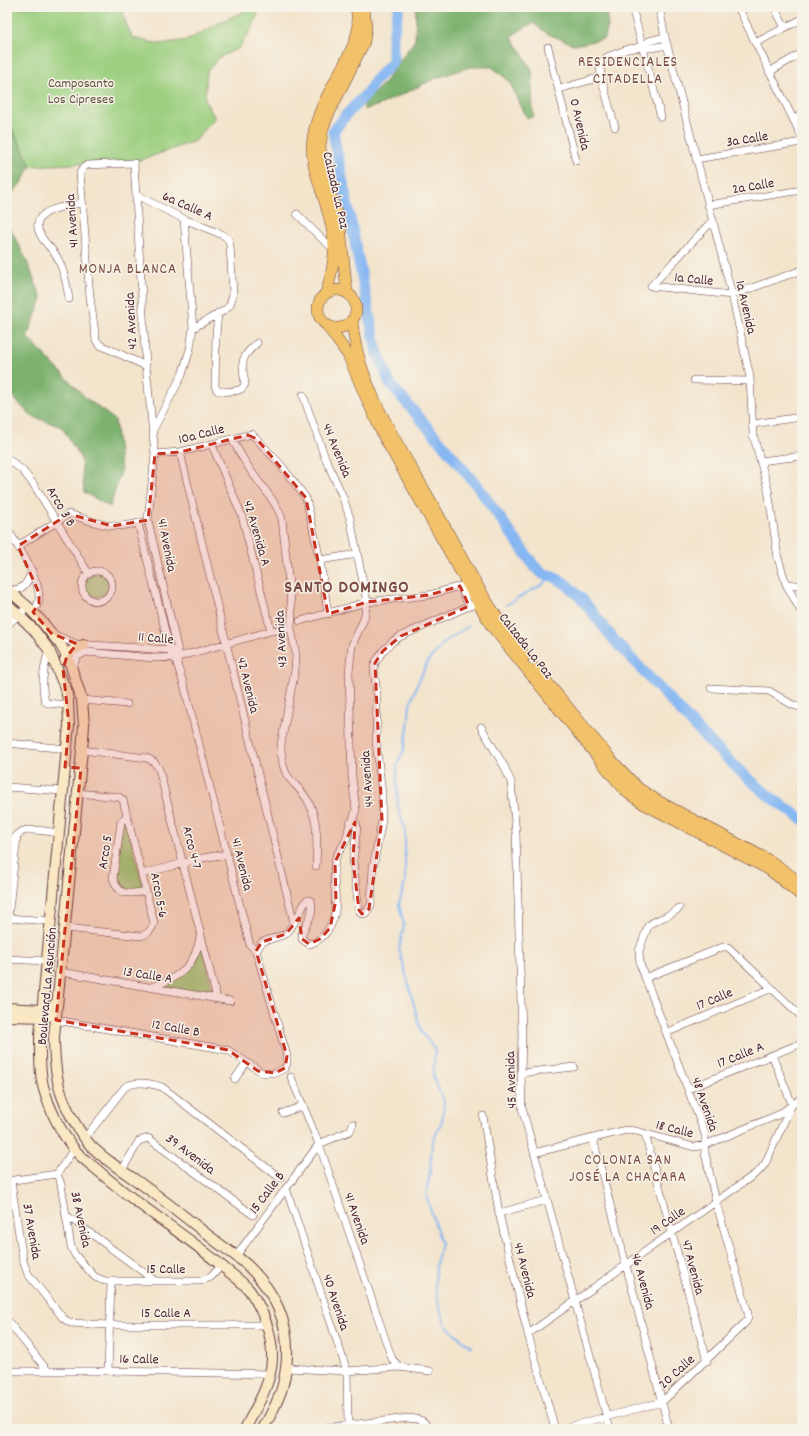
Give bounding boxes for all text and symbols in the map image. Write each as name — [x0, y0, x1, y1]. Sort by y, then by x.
district label: RESIDENCIALES CITADELLA — [578, 52, 678, 91]
park label: Camposanto Los Cipreses — [48, 74, 114, 110]
street label: 0 Avenida — [563, 97, 595, 153]
street label: 3a Calle — [725, 127, 770, 153]
street label: Calzada La Paz — [316, 150, 354, 232]
street label: 2a Calle — [731, 174, 776, 200]
street label: 6a Calle A — [159, 187, 216, 227]
street label: 41 Avenida — [61, 193, 85, 248]
district label: MONJA BLANCA — [79, 259, 177, 281]
street label: 1a Calle — [673, 268, 714, 292]
street label: 1a Avenida — [729, 279, 761, 337]
street label: 42 Avenida — [120, 292, 143, 350]
street label: 10a Calle — [176, 420, 227, 450]
street label: 44 Avenida — [316, 421, 356, 481]
street label: Arco 3 B — [40, 483, 80, 531]
street label: 42 Avenida A — [237, 498, 275, 569]
street label: 41 Avenida — [151, 517, 181, 574]
district label: SANTO DOMINGO — [284, 576, 410, 601]
street label: 43 Avenida — [270, 609, 293, 668]
street label: Calzada La Paz — [493, 609, 558, 684]
street label: 11 Calle — [137, 627, 174, 651]
street label: 42 Avenida — [230, 655, 264, 716]
street label: 44 Avenida — [356, 749, 380, 808]
street label: Arco 4-7 — [176, 824, 206, 871]
street label: Arco 5 — [93, 834, 119, 871]
street label: 41 Avenida — [225, 836, 257, 893]
street label: Arco 5-6 — [144, 871, 172, 920]
street label: Boulevard La Asunción — [33, 926, 63, 1046]
street label: 13 Calle A — [122, 962, 174, 990]
street label: 17 Calle — [693, 983, 736, 1016]
street label: 12 Calle B — [150, 1015, 202, 1043]
street label: 17 Calle A — [714, 1037, 767, 1074]
street label: 45 Avenida — [501, 1051, 523, 1109]
street label: 48 Avenida — [685, 1075, 723, 1135]
street label: 18 Calle — [654, 1116, 695, 1144]
street label: 39 Avenida — [161, 1129, 219, 1180]
district label: COLONIA SAN JOSÉ LA CHACARA — [569, 1150, 687, 1189]
street label: 15 Calle B — [245, 1167, 291, 1219]
street label: 38 Avenida — [64, 1190, 96, 1250]
street label: 41 Avenida — [338, 1190, 374, 1248]
street label: 37 Avenida — [16, 1202, 46, 1261]
street label: 19 Calle — [646, 1202, 690, 1241]
street label: 47 Avenida — [675, 1238, 709, 1298]
street label: 44 Avenida — [508, 1241, 541, 1301]
street label: 46 Avenida — [625, 1251, 659, 1312]
street label: 15 Calle — [146, 1260, 186, 1280]
street label: 40 Avenida — [317, 1272, 354, 1334]
street label: 15 Calle A — [141, 1304, 191, 1324]
street label: 16 Calle — [119, 1350, 159, 1370]
street label: 20 Calle — [655, 1351, 700, 1394]

